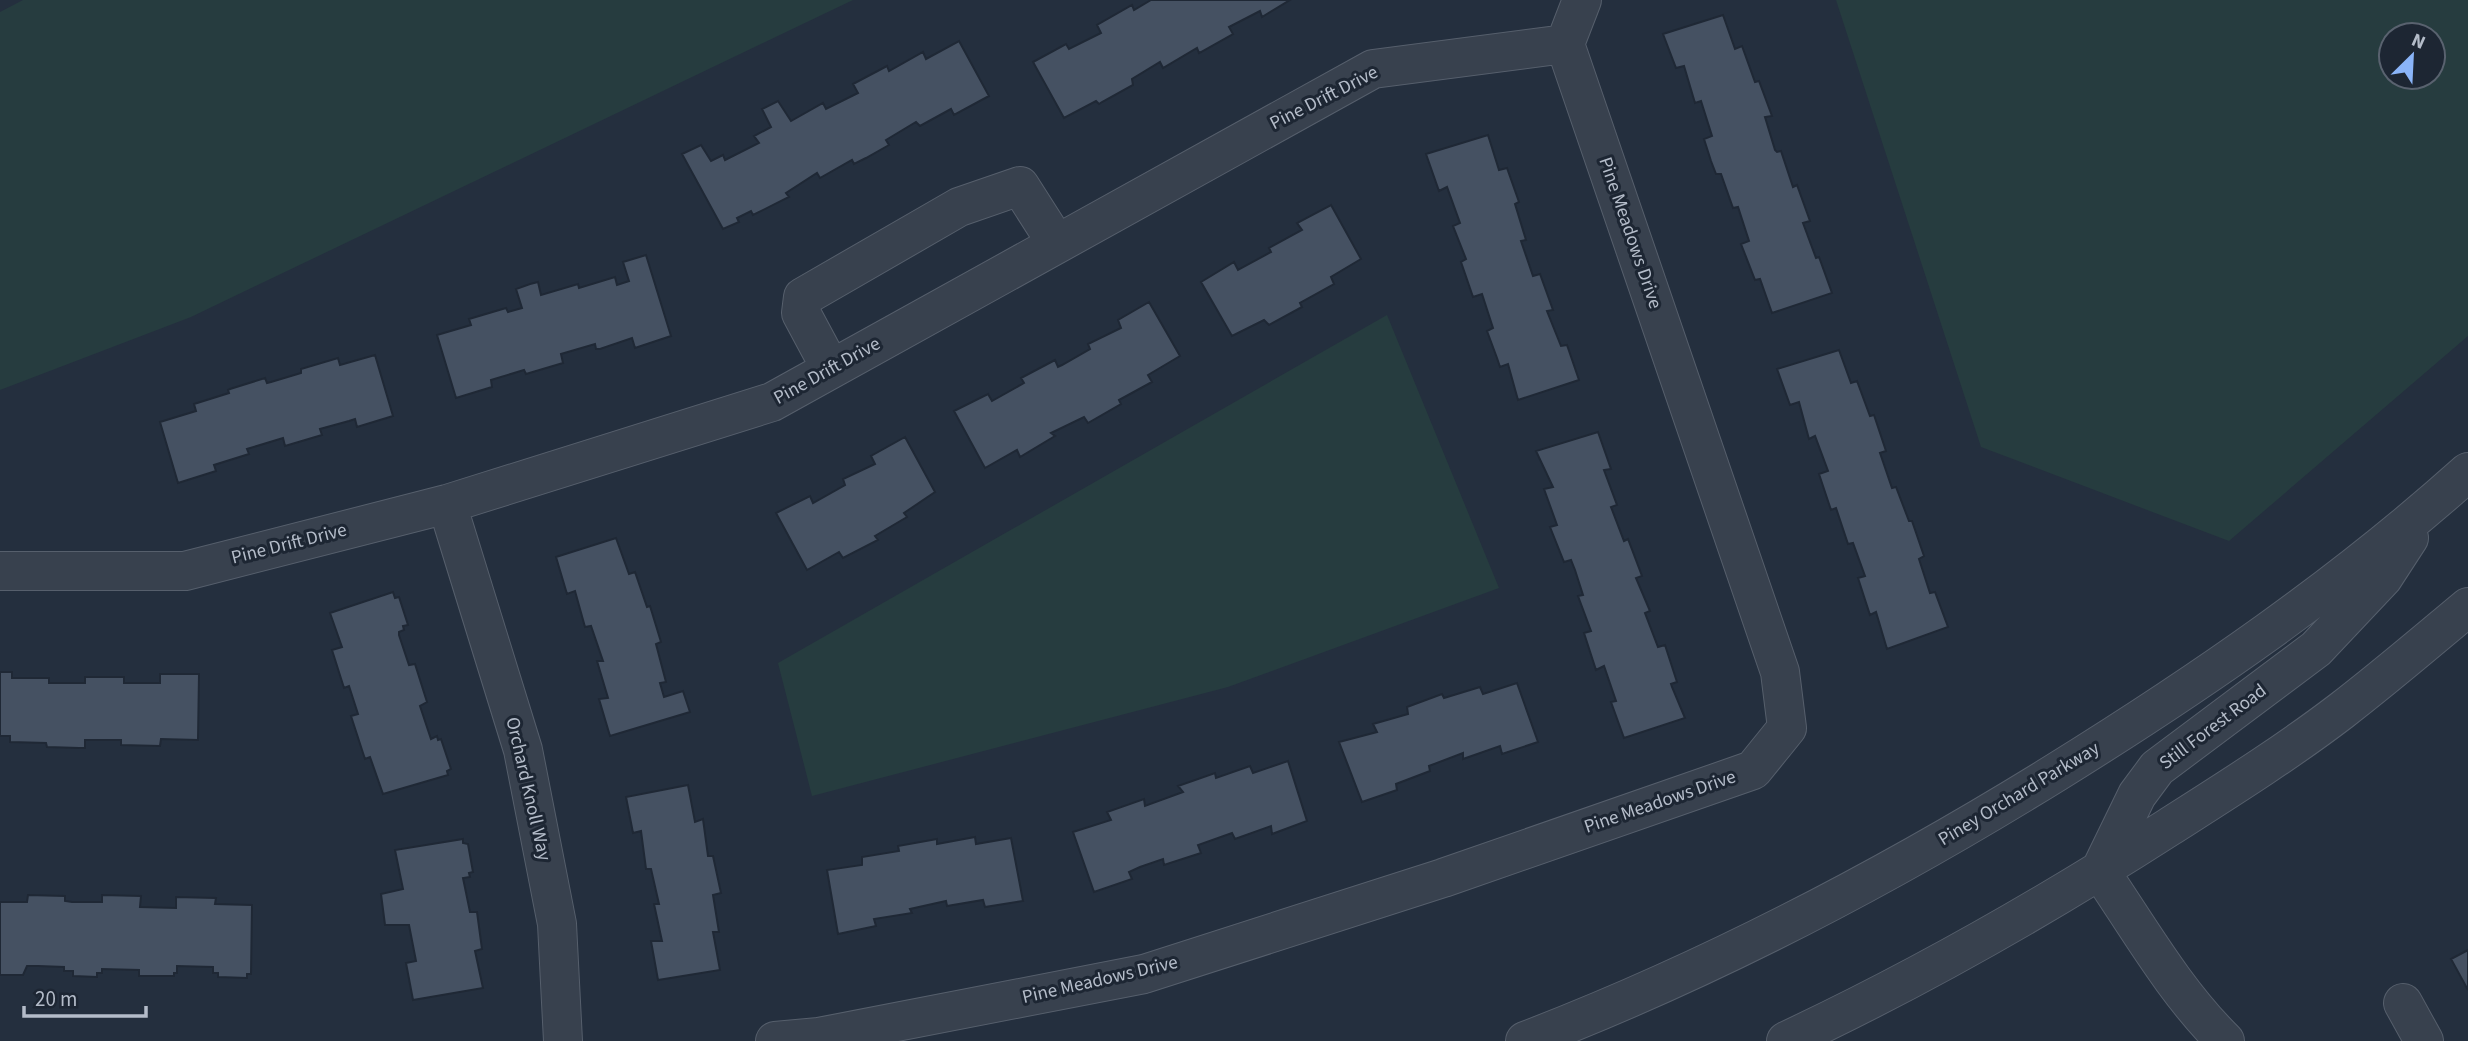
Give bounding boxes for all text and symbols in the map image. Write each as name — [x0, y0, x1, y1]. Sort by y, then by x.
north arrow — [2377, 21, 2447, 91]
text: N — [2407, 27, 2430, 57]
street label: Pine Drift Drive — [1265, 59, 1383, 137]
street label: Pine Meadows Drive — [1591, 153, 1669, 313]
street label: Pine Drift Drive — [769, 331, 885, 411]
street label: Pine Drift Drive — [228, 517, 350, 571]
street label: Still Forest Road — [2154, 678, 2272, 776]
street label: Orchard Knoll Way — [498, 715, 558, 864]
street label: Piney Orchard Parkway — [1933, 735, 2105, 853]
street label: Pine Meadows Drive — [1580, 763, 1740, 841]
street label: Pine Meadows Drive — [1020, 949, 1180, 1011]
scale bar — [24, 974, 147, 1018]
text: 20 m — [35, 984, 77, 1014]

